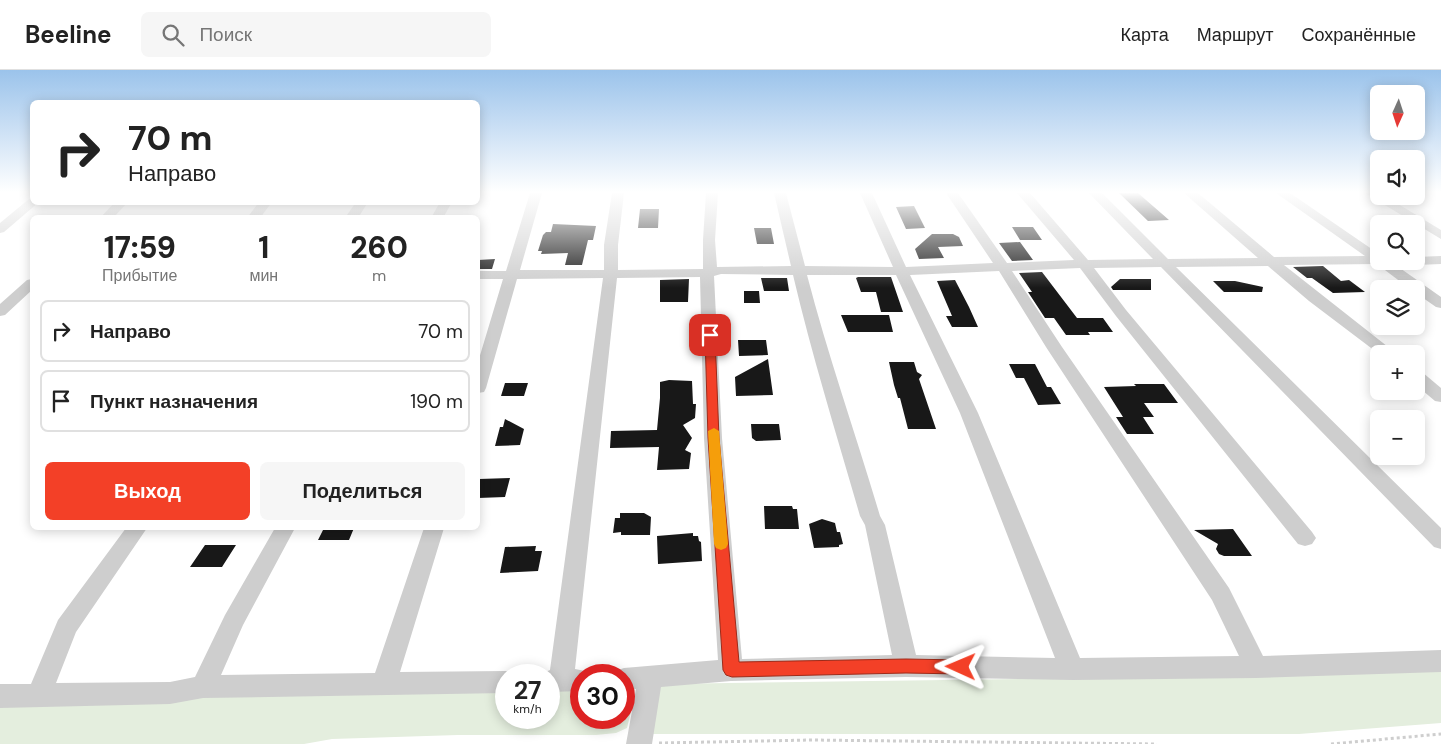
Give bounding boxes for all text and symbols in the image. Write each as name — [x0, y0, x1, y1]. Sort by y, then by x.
search box — [141, 12, 491, 57]
text: Beeline — [25, 19, 111, 50]
icon: search — [159, 21, 187, 49]
text: Поиск — [199, 22, 252, 47]
text: Карта — [1121, 23, 1169, 47]
text: Маршрут — [1197, 23, 1273, 47]
text: Сохранённые — [1301, 23, 1416, 47]
north arrow — [1370, 85, 1425, 140]
map controls — [1370, 85, 1425, 465]
text: 70 m — [128, 115, 212, 161]
icon: right — [45, 120, 110, 185]
button: sound — [1370, 150, 1425, 205]
text: Направо — [128, 159, 216, 188]
button: search — [1370, 215, 1425, 270]
text: 17:59 — [104, 228, 176, 267]
text: 1 — [258, 228, 269, 267]
text: 260 — [350, 228, 408, 267]
text: Прибытие — [102, 265, 177, 286]
text: мин — [249, 265, 278, 286]
text: m — [372, 265, 386, 286]
button: layers — [1370, 280, 1425, 335]
pin — [689, 314, 731, 356]
icon: right — [47, 317, 75, 345]
text: Направо — [90, 319, 171, 344]
text: 70 m — [418, 319, 463, 344]
icon: arrive — [696, 321, 724, 349]
button: + — [1370, 345, 1425, 400]
icon: arrive — [47, 387, 75, 415]
text: Пункт назначения — [90, 389, 258, 414]
text: 190 m — [410, 389, 463, 414]
button: − — [1370, 410, 1425, 465]
button: Выход — [45, 462, 250, 520]
button: Поделиться — [260, 462, 465, 520]
position arrow — [934, 640, 986, 692]
speed limit sign: 30 — [570, 664, 635, 729]
text: 27 — [514, 674, 541, 707]
text: km/h — [513, 701, 542, 717]

